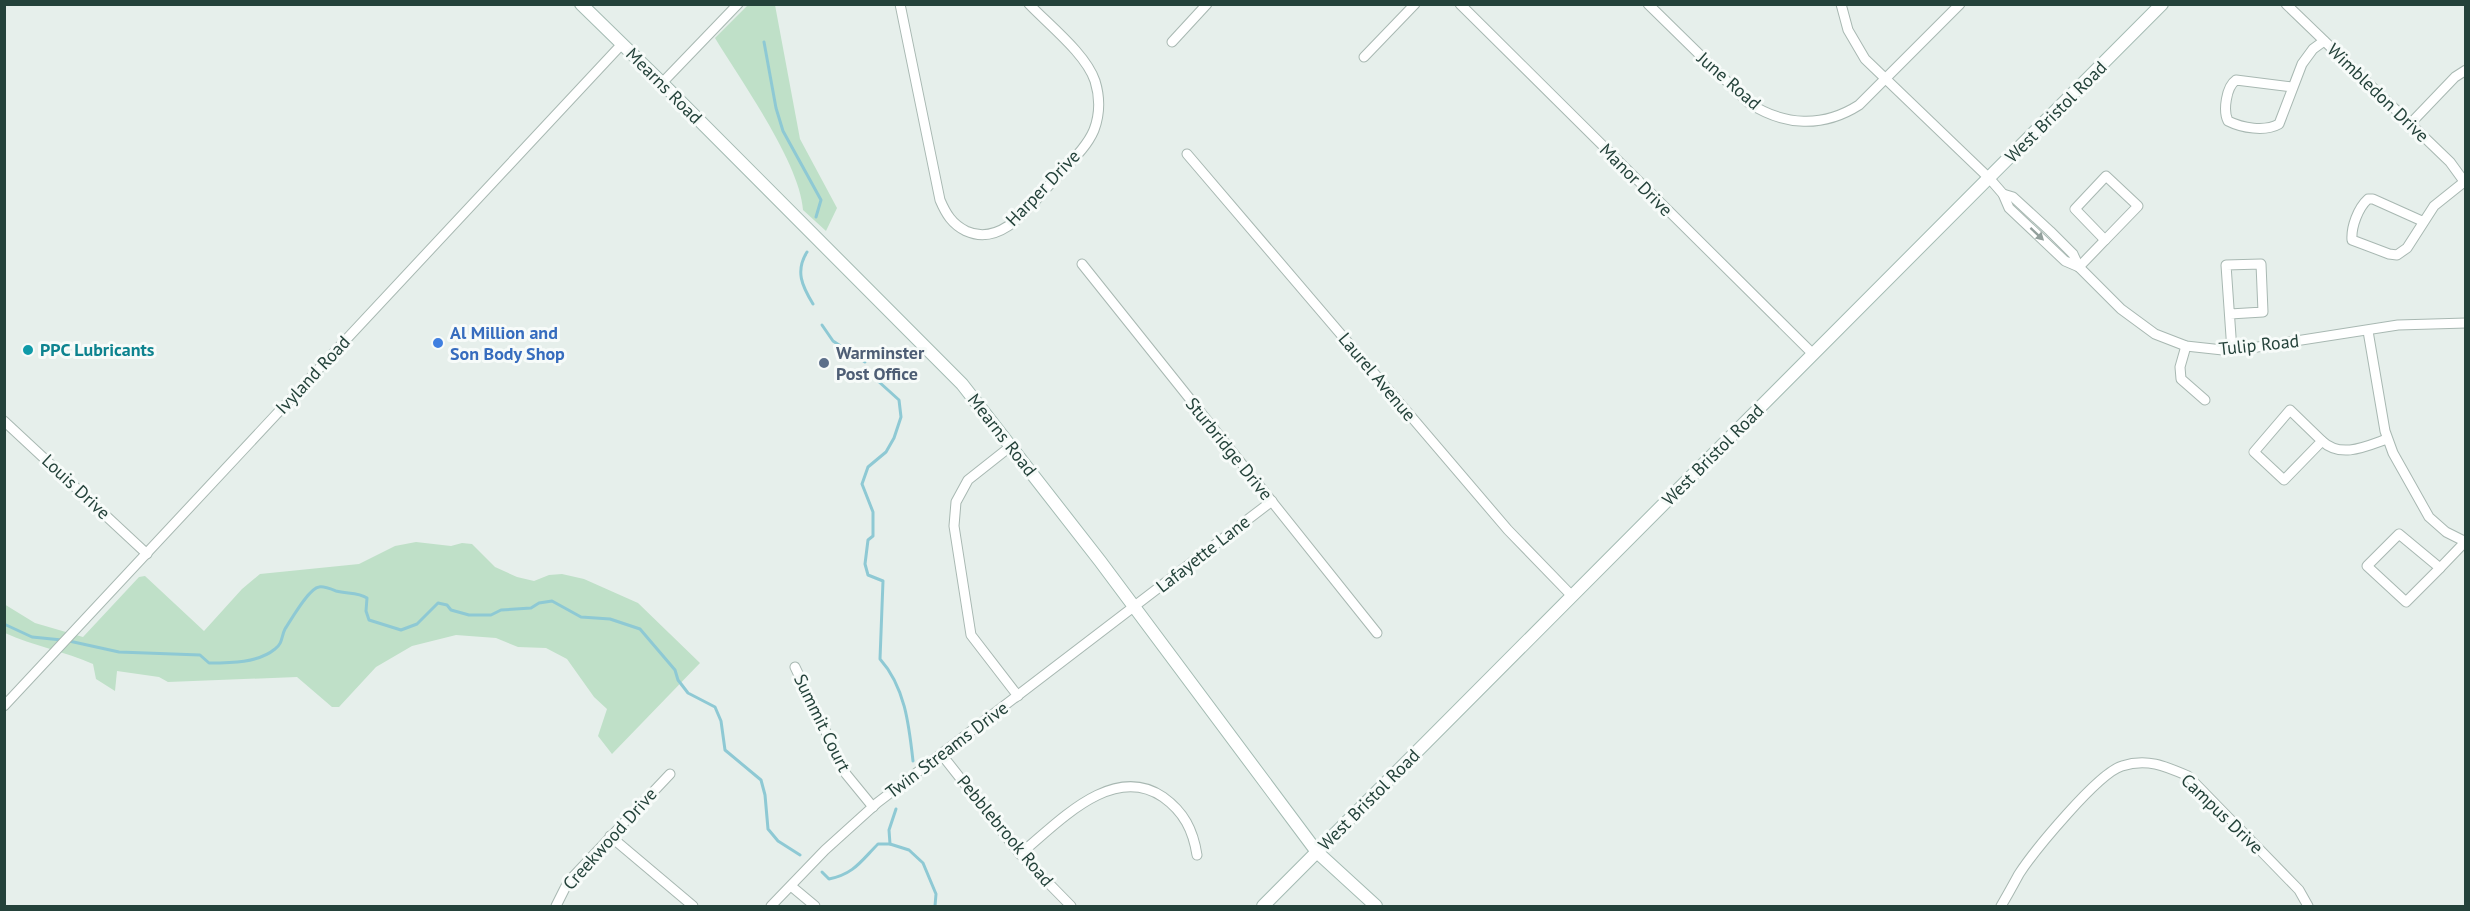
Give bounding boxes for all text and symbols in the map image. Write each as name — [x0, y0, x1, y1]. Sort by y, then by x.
street label: Wimbledon Drive — [2323, 38, 2434, 147]
street label: Mearns Road — [621, 43, 707, 129]
street label: June Road — [1692, 46, 1766, 115]
street label: West Bristol Road — [2000, 56, 2111, 167]
street label: Manor Drive — [1595, 138, 1678, 221]
street label: Harper Drive — [1001, 145, 1085, 231]
one-way arrow — [2029, 227, 2044, 240]
place label: Al Million and Son Body Shop — [450, 321, 565, 365]
street label: Laurel Avenue — [1334, 328, 1421, 426]
street label: Tulip Road — [2218, 329, 2300, 360]
street label: Ivyland Road — [270, 331, 355, 419]
marker: Al Million and Son Body Shop — [431, 336, 445, 350]
place label: PPC Lubricants — [40, 338, 155, 361]
place label: Warminster Post Office — [836, 341, 925, 385]
marker: PPC Lubricants — [21, 343, 35, 357]
marker: Warminster Post Office — [817, 356, 831, 370]
street label: Mearns Road — [963, 389, 1042, 481]
street label: Sturbridge Drive — [1181, 393, 1278, 505]
street label: West Bristol Road — [1657, 399, 1768, 510]
street label: Louis Drive — [37, 449, 115, 524]
street label: Lafayette Lane — [1151, 510, 1254, 597]
street label: Summit Court — [789, 670, 856, 775]
street label: Twin Streams Drive — [881, 696, 1013, 803]
street label: West Bristol Road — [1313, 744, 1424, 855]
street label: Campus Drive — [2176, 769, 2268, 859]
street label: Pebblebrook Road — [952, 770, 1059, 891]
street label: Creekwood Drive — [558, 783, 662, 895]

